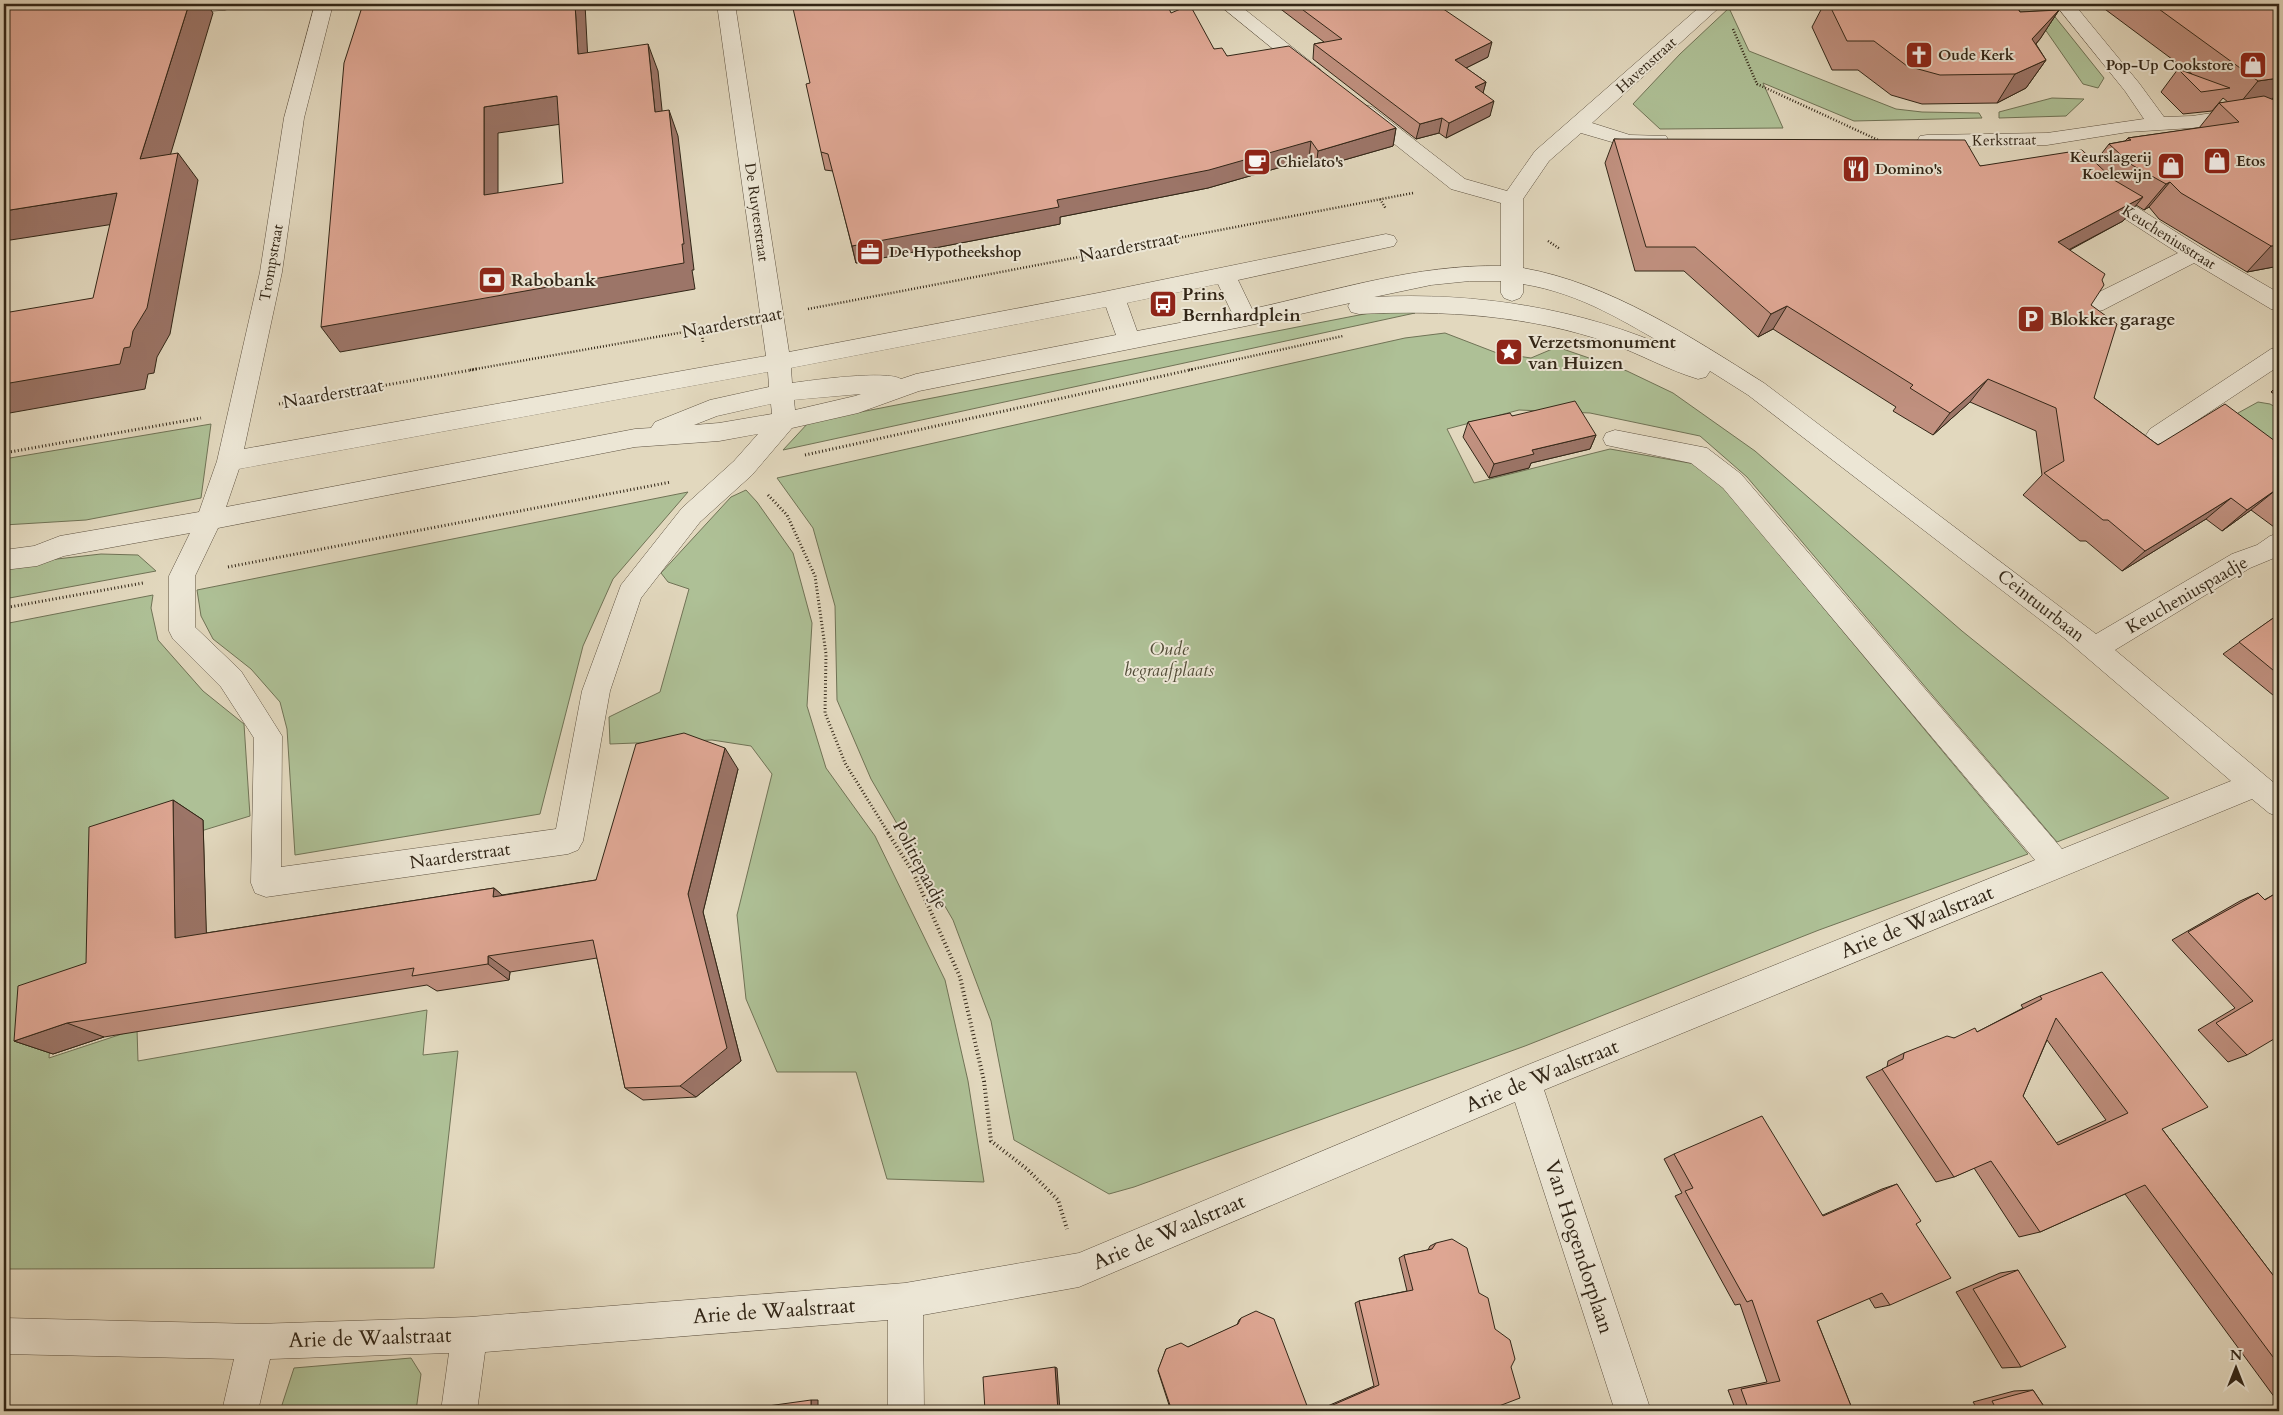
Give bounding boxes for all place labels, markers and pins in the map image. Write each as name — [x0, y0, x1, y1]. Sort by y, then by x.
church icon: Oude Kerk — [1904, 40, 1934, 70]
place label: Oude Kerk — [1938, 45, 2015, 65]
shop icon: Pop-Up Cookstore — [2238, 50, 2268, 80]
place label: Pop-Up Cookstore — [2106, 55, 2234, 75]
shop icon: Etos — [2202, 146, 2232, 176]
cafe icon: Chielato's — [1242, 147, 1272, 177]
place label: Keurslagerij Koelewijn — [2070, 147, 2152, 184]
shop icon: Keurslagerij Koelewijn — [2156, 151, 2186, 181]
place label: Etos — [2236, 151, 2265, 171]
place label: Chielato's — [1276, 152, 1343, 172]
restaurant icon: Domino's — [1841, 154, 1871, 184]
place label: Domino's — [1875, 159, 1942, 179]
office icon: De Hypotheekshop — [855, 237, 885, 267]
place label: De Hypotheekshop — [889, 242, 1022, 262]
bank icon: Rabobank — [477, 265, 507, 295]
place label: Rabobank — [511, 268, 597, 293]
place label: Prins Bernhardplein — [1182, 282, 1301, 328]
bus stop icon: Prins Bernhardplein — [1148, 289, 1178, 319]
parking icon: Blokker garage — [2016, 304, 2046, 334]
place label: Blokker garage — [2050, 307, 2175, 332]
place label: Verzetsmonument van Huizen — [1528, 330, 1676, 376]
place icon: Verzetsmonument van Huizen — [1494, 337, 1524, 367]

